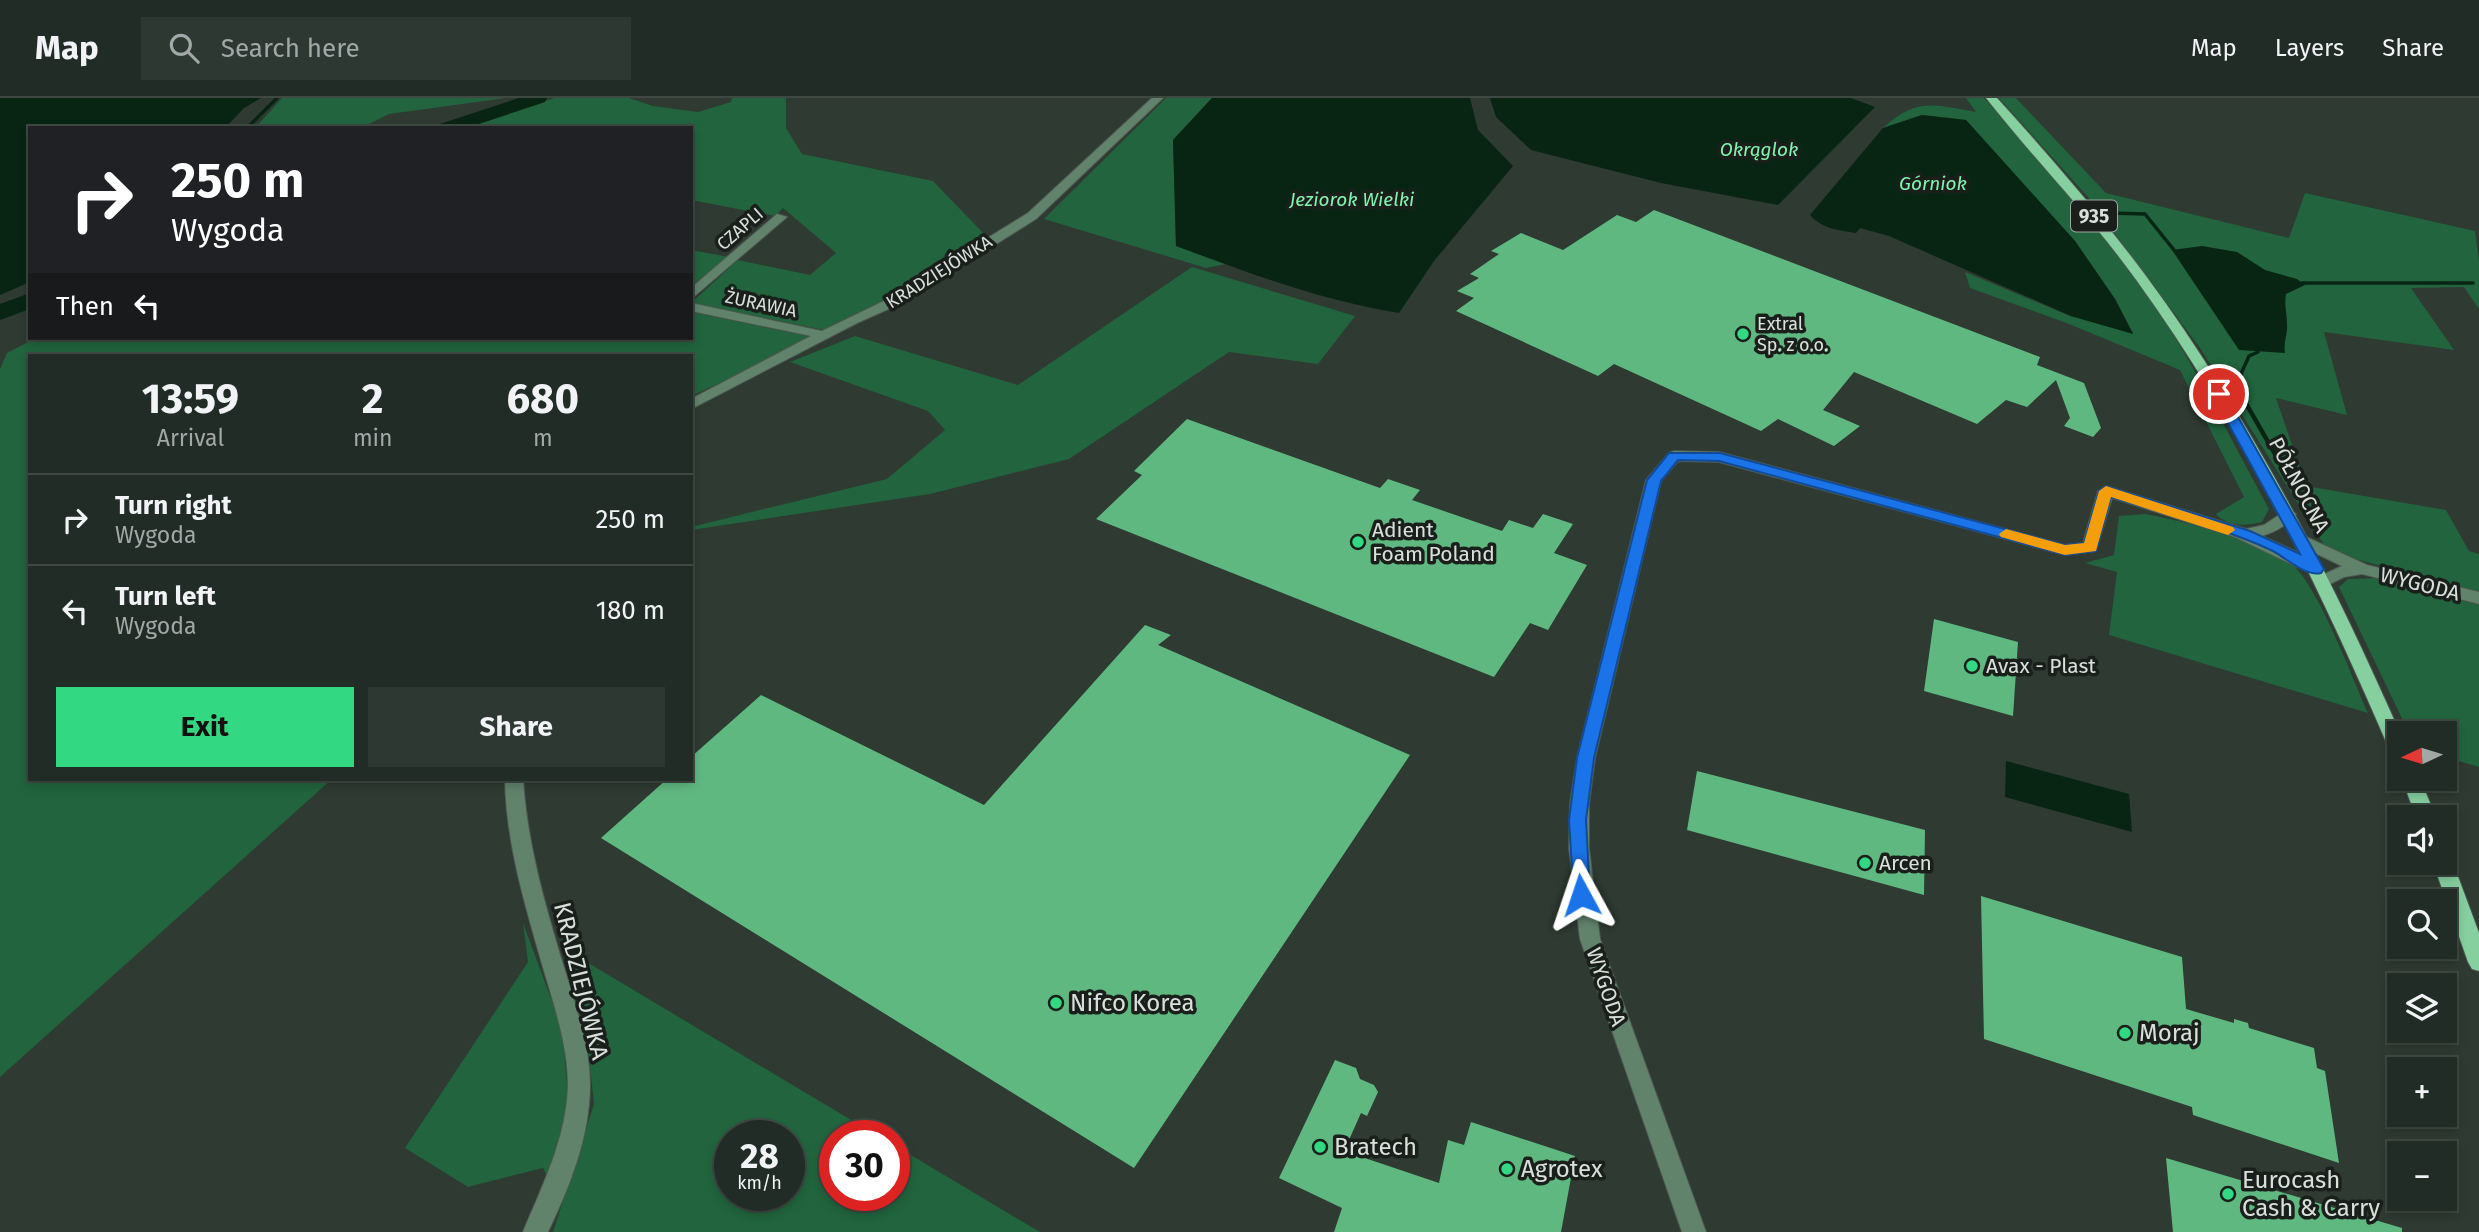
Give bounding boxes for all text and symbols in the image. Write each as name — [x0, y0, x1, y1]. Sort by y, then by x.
search box — [141, 17, 631, 80]
text: Map — [35, 28, 99, 68]
icon: search — [165, 29, 203, 67]
text: Search here — [221, 33, 360, 64]
text: Map — [2191, 34, 2237, 62]
text: Layers — [2275, 34, 2344, 62]
text: Share — [2382, 34, 2444, 62]
water label: Okrąglok — [1720, 138, 1798, 161]
text: 250 m — [171, 151, 304, 210]
icon: right — [56, 154, 147, 245]
water label: Górniok — [1899, 172, 1967, 195]
water label: Jeziorok Wielki — [1289, 188, 1415, 211]
road number: 935 — [2071, 200, 2117, 232]
street label: CZAPLI — [712, 203, 768, 255]
text: Wygoda — [171, 211, 284, 249]
street label: KRADZIEJÓWKA — [882, 230, 997, 313]
street label: ŻURAWIA — [723, 286, 800, 322]
icon: left — [128, 287, 166, 325]
text: Then — [56, 291, 114, 322]
place label: Extral Sp. z o.o. — [1757, 313, 1828, 356]
marker: Extral Sp. z o.o. — [1735, 326, 1751, 342]
pin — [2189, 364, 2249, 424]
text: 13:59 — [142, 374, 239, 424]
text: 2 — [362, 374, 384, 424]
text: 680 — [506, 374, 579, 424]
icon: arrive — [2200, 375, 2238, 413]
text: Arrival — [157, 424, 224, 452]
text: min — [353, 424, 393, 452]
text: m — [533, 424, 553, 452]
street label: PÓŁNOCNA — [2263, 433, 2335, 537]
text: Turn right — [115, 490, 232, 521]
icon: right — [56, 501, 94, 539]
text: 250 m — [595, 504, 665, 535]
place label: Adient Foam Poland — [1372, 517, 1495, 567]
text: Wygoda — [115, 521, 197, 549]
marker: Adient Foam Poland — [1350, 534, 1366, 550]
street label: WYGODA — [2377, 562, 2463, 606]
text: Turn left — [115, 581, 216, 612]
icon: left — [56, 592, 94, 630]
text: 180 m — [596, 595, 665, 626]
text: Wygoda — [115, 612, 197, 640]
place label: Avax - Plast — [1986, 653, 2096, 679]
marker: Avax - Plast — [1964, 658, 1980, 674]
button: Exit — [56, 687, 354, 767]
button: Share — [368, 687, 665, 767]
north arrow — [2387, 721, 2457, 791]
map controls — [2387, 721, 2457, 1211]
button: sound — [2387, 805, 2457, 875]
place label: Arcen — [1879, 850, 1932, 876]
marker: Arcen — [1857, 855, 1873, 871]
position arrow — [1544, 858, 1618, 932]
button: search — [2387, 889, 2457, 959]
street label: KRADZIEJÓWKA — [548, 899, 615, 1063]
street label: WYGODA — [1580, 944, 1632, 1030]
button: layers — [2387, 973, 2457, 1043]
place label: Nifco Korea — [1070, 989, 1195, 1017]
marker: Nifco Korea — [1048, 995, 1064, 1011]
place label: Moraj — [2139, 1019, 2200, 1047]
marker: Moraj — [2117, 1025, 2133, 1041]
button: + — [2387, 1057, 2457, 1127]
speed limit sign: 30 — [819, 1120, 910, 1211]
place label: Bratech — [1334, 1133, 1417, 1161]
text: 28 — [740, 1135, 779, 1177]
marker: Bratech — [1312, 1139, 1328, 1155]
button: − — [2387, 1141, 2457, 1211]
place label: Agrotex — [1521, 1155, 1603, 1183]
marker: Agrotex — [1499, 1161, 1515, 1177]
place label: Eurocash Cash & Carry — [2242, 1166, 2380, 1222]
text: km/h — [737, 1172, 782, 1194]
marker: Eurocash Cash & Carry — [2220, 1186, 2236, 1202]

